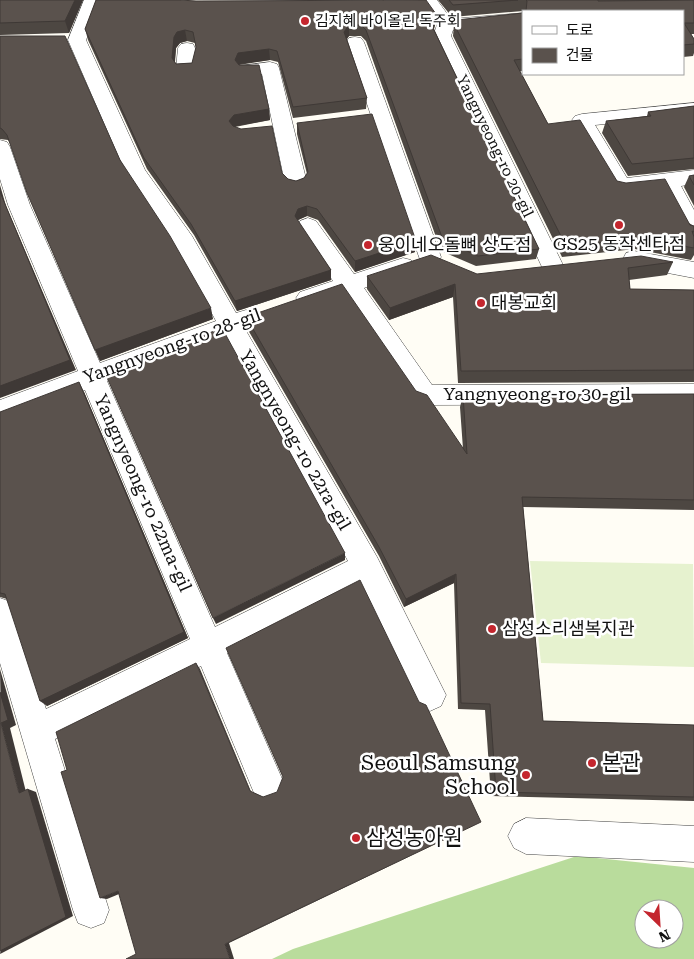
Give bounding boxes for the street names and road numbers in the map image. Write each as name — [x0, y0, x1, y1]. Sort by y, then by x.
street label: Yangnyeong-ro 20-gil — [453, 72, 537, 220]
street label: Yangnyeong-ro 28-gil — [80, 303, 264, 387]
street label: Yangnyeong-ro 22ra-gil — [235, 346, 356, 534]
street label: Yangnyeong-ro 30-gil — [443, 383, 631, 404]
street label: Yangnyeong-ro 22ma-gil — [90, 391, 197, 595]

